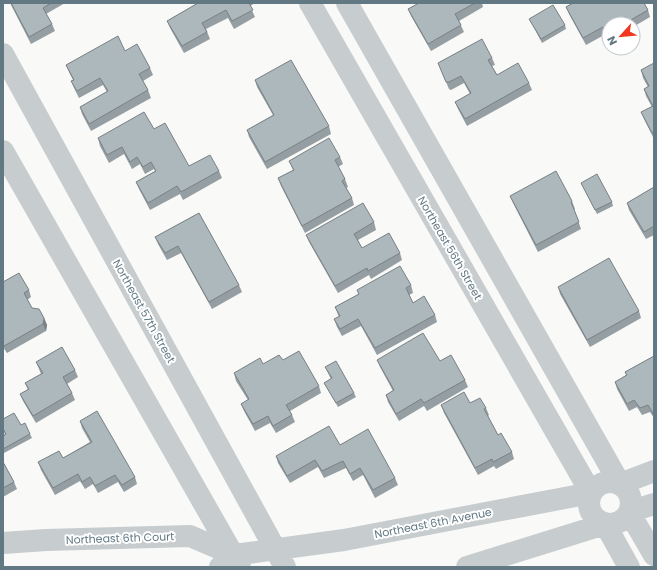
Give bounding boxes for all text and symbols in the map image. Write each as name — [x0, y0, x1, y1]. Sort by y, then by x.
north arrow — [601, 16, 641, 56]
text: N — [603, 33, 621, 48]
street label: Northeast 56th Street — [414, 193, 486, 303]
street label: Northeast 57th Street — [109, 256, 179, 366]
street label: Northeast 6th Avenue — [373, 504, 493, 542]
street label: Northeast 6th Court — [65, 528, 175, 548]

